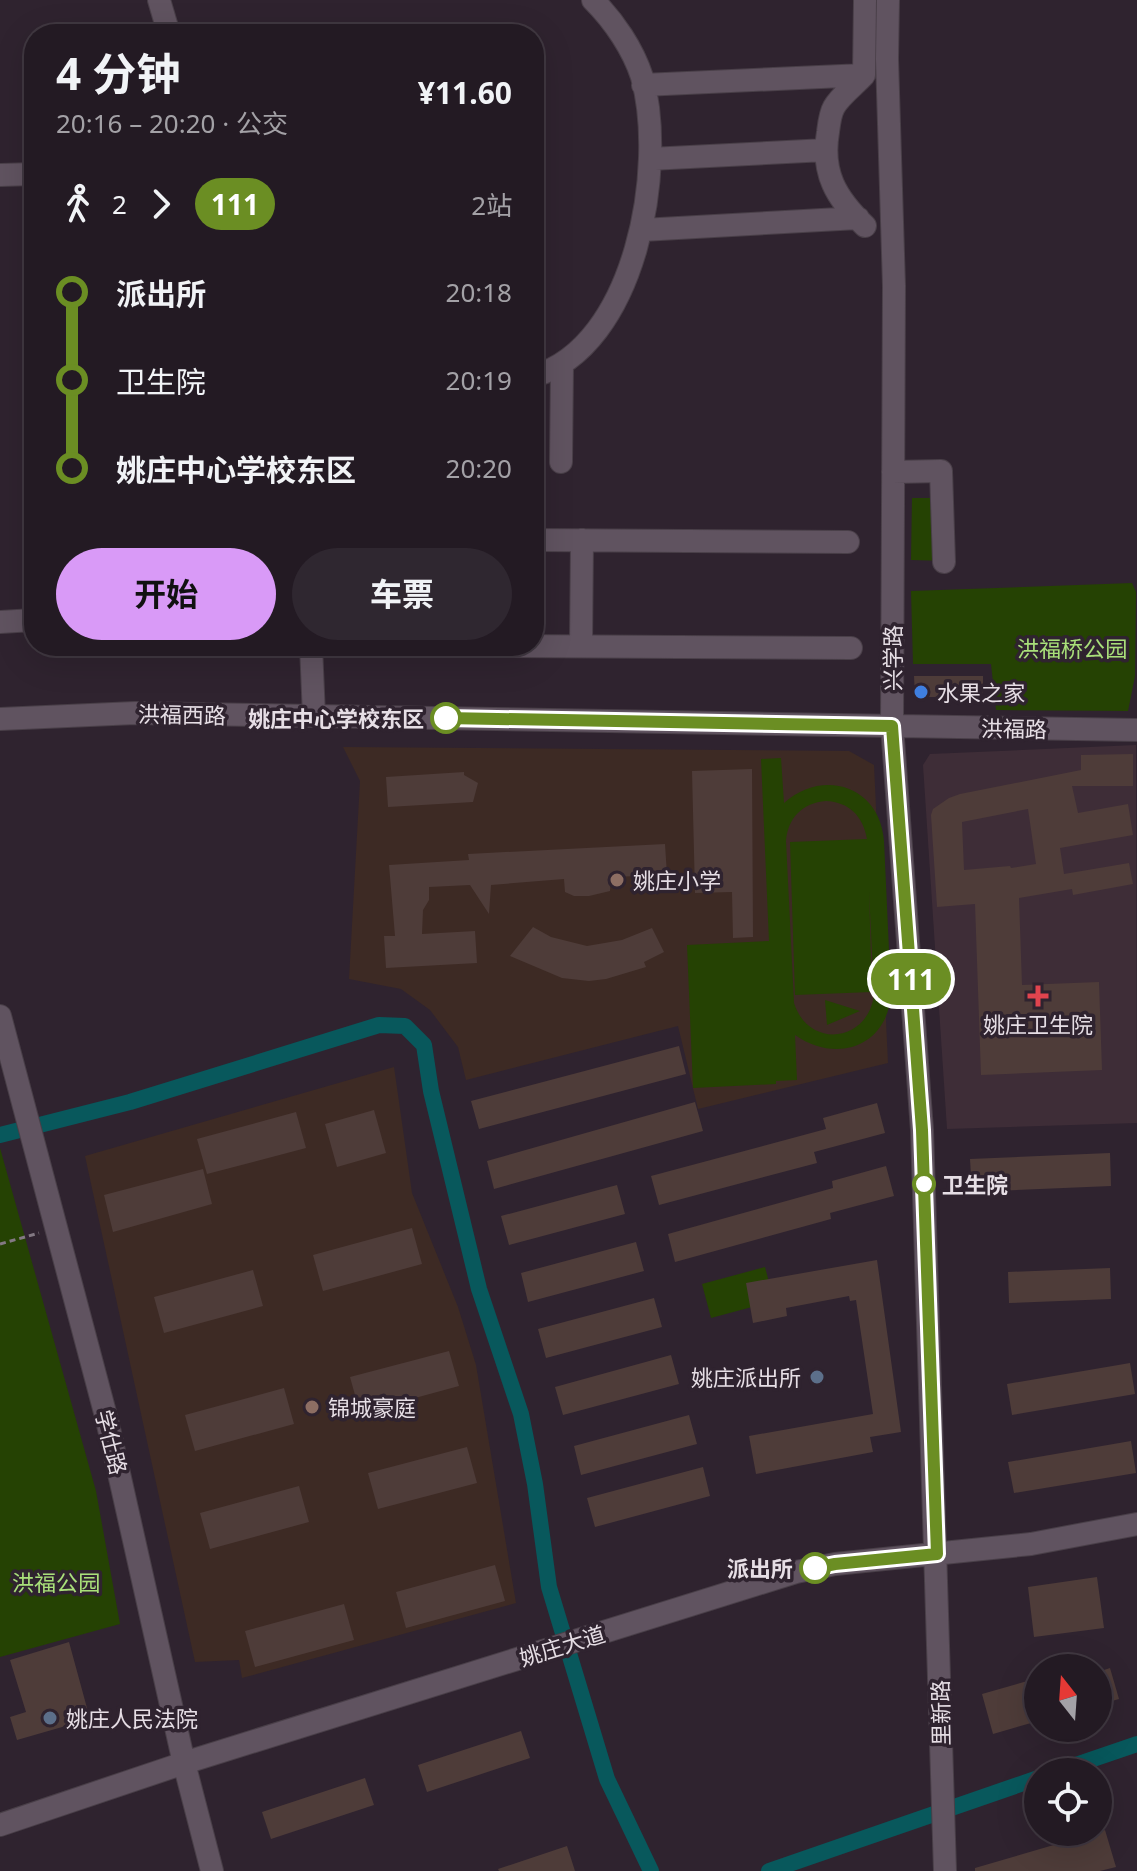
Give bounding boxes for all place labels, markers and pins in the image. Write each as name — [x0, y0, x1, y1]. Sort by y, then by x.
place label: 水果之家 — [937, 677, 1025, 707]
marker: 水果之家 — [912, 683, 930, 701]
place label: 姚庄中心学校东区 — [248, 703, 424, 733]
marker: 姚庄中心学校东区 — [431, 703, 461, 733]
place label: 姚庄小学 — [633, 865, 721, 895]
marker: 姚庄小学 — [608, 871, 626, 889]
marker: 姚庄卫生院 — [1027, 985, 1049, 1007]
place label: 姚庄卫生院 — [983, 1009, 1093, 1039]
place label: 卫生院 — [942, 1169, 1008, 1199]
marker: 卫生院 — [913, 1173, 935, 1195]
place label: 姚庄派出所 — [691, 1362, 801, 1392]
marker: 姚庄派出所 — [808, 1368, 826, 1386]
place label: 锦城豪庭 — [328, 1392, 416, 1422]
marker: 锦城豪庭 — [303, 1398, 321, 1416]
place label: 派出所 — [727, 1553, 793, 1583]
marker: 派出所 — [800, 1553, 830, 1583]
place label: 姚庄人民法院 — [66, 1703, 198, 1733]
marker: 姚庄人民法院 — [41, 1709, 59, 1727]

